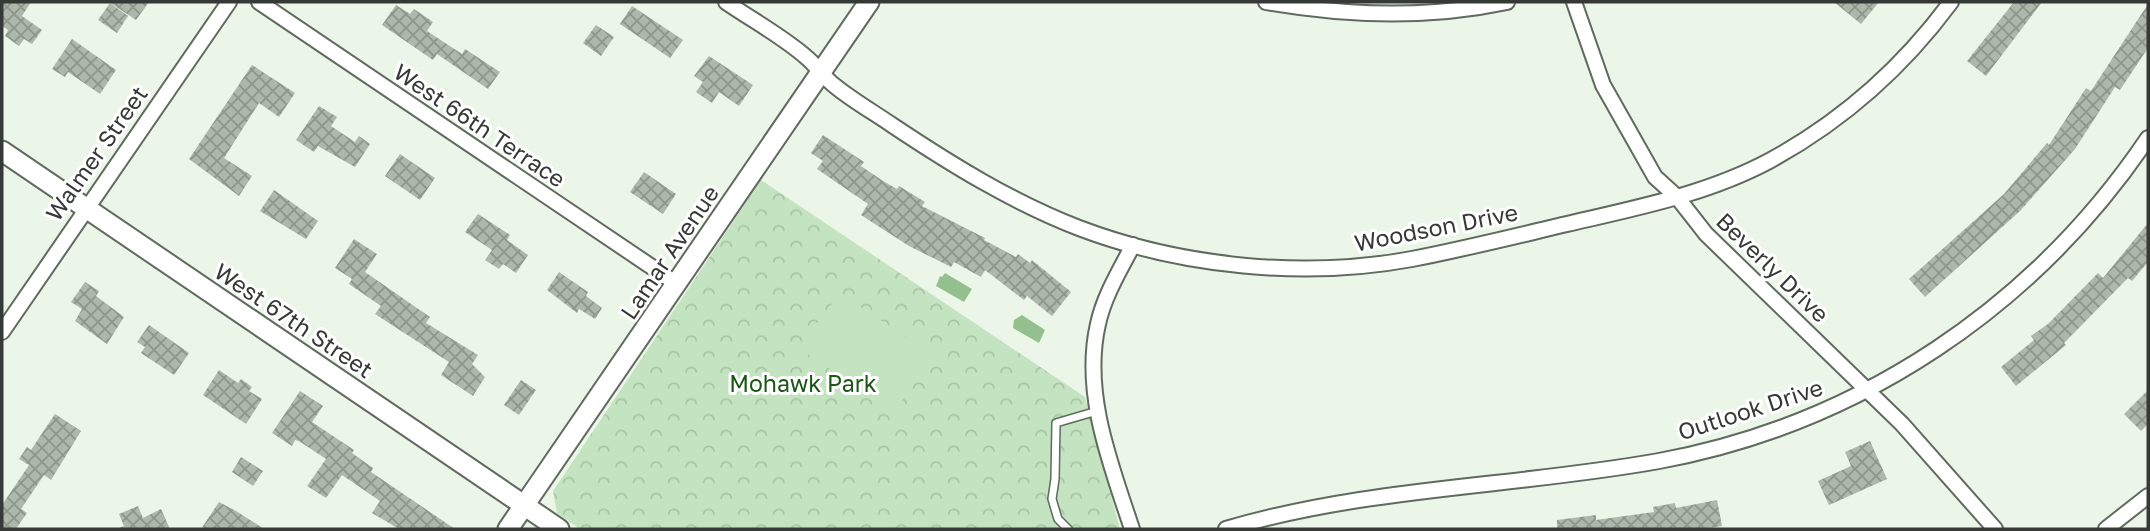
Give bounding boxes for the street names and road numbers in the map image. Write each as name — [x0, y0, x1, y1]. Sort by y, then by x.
street label: West 66th Terrace — [389, 57, 571, 193]
street label: Walmer Street — [39, 80, 153, 226]
street label: Lamar Avenue — [614, 180, 724, 324]
street label: Woodson Drive — [1352, 197, 1520, 257]
street label: Beverly Drive — [1711, 206, 1835, 328]
street label: West 67th Street — [210, 257, 378, 383]
street label: Outlook Drive — [1674, 372, 1826, 446]

